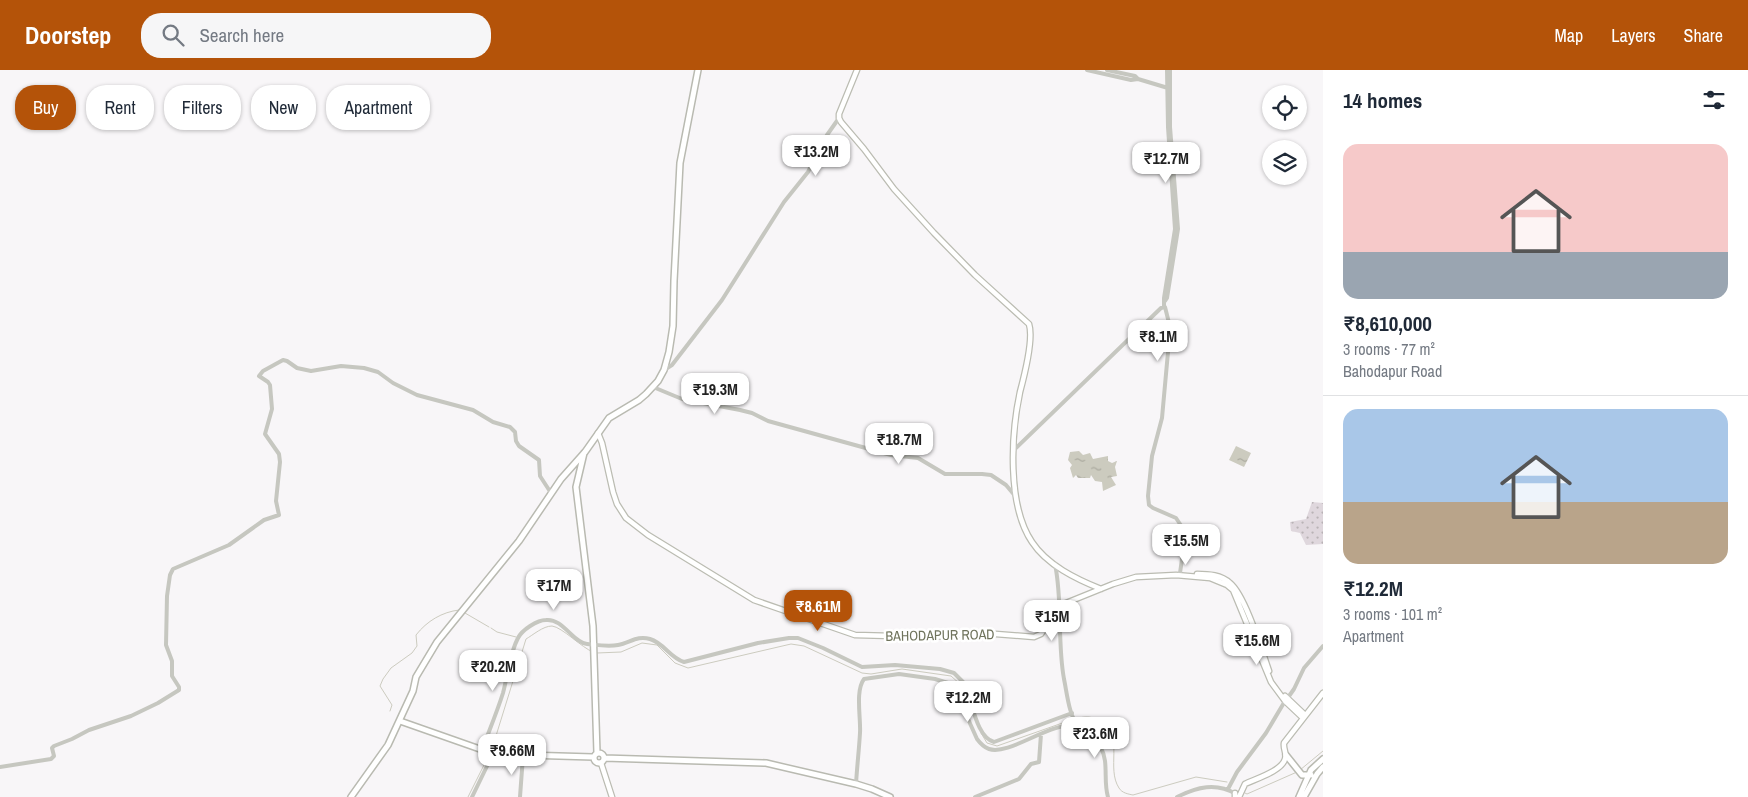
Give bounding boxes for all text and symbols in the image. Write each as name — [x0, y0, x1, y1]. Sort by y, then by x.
search box — [141, 13, 491, 58]
text: Doorstep — [25, 19, 111, 51]
icon: search — [159, 21, 187, 49]
text: Search here — [199, 22, 284, 48]
text: Map — [1555, 23, 1583, 48]
text: Layers — [1611, 23, 1656, 48]
text: Share — [1684, 23, 1723, 48]
chip: Buy — [15, 85, 76, 130]
chip: Rent — [86, 85, 154, 130]
chip: Filters — [164, 85, 241, 130]
chip: New — [251, 85, 316, 130]
chip: Apartment — [326, 85, 430, 130]
map controls — [1262, 85, 1307, 185]
button: locate — [1262, 85, 1307, 130]
text: 14 homes — [1343, 86, 1422, 115]
icon: filters — [1700, 86, 1728, 114]
pin: ₹13.2M — [775, 134, 857, 177]
text: ₹13.2M — [793, 140, 839, 162]
button: layers — [1262, 140, 1307, 185]
pin: ₹12.7M — [1125, 142, 1207, 184]
text: ₹12.7M — [1143, 147, 1189, 169]
icon: home — [1491, 176, 1581, 266]
text: ₹8,610,000 — [1343, 309, 1432, 338]
pin: ₹8.1M — [1123, 320, 1193, 362]
text: ₹8.1M — [1139, 325, 1177, 347]
text: 3 rooms · 77 m² — [1343, 338, 1435, 360]
text: Bahodapur Road — [1343, 360, 1442, 382]
pin: ₹19.3M — [674, 372, 756, 415]
text: ₹19.3M — [692, 378, 738, 400]
pin: ₹18.7M — [858, 422, 940, 465]
text: ₹18.7M — [876, 428, 922, 450]
icon: home — [1491, 442, 1581, 532]
pin: ₹15.5M — [1145, 524, 1227, 566]
text: ₹15.5M — [1163, 529, 1209, 551]
pin: ₹17M — [524, 568, 584, 611]
text: ₹17M — [537, 574, 571, 596]
text: ₹12.2M — [1343, 574, 1403, 603]
pin: ₹8.61M — [777, 590, 859, 632]
text: ₹8.61M — [795, 595, 841, 617]
pin: ₹15M — [1022, 600, 1082, 642]
text: 3 rooms · 101 m² — [1343, 603, 1442, 625]
text: ₹15M — [1035, 605, 1069, 627]
pin: ₹15.6M — [1216, 624, 1298, 666]
street label: BAHODAPUR ROAD — [885, 625, 995, 645]
text: Apartment — [1343, 625, 1404, 647]
text: ₹15.6M — [1234, 629, 1280, 651]
pin: ₹20.2M — [452, 650, 534, 692]
text: ₹20.2M — [470, 655, 516, 677]
pin: ₹12.2M — [927, 680, 1009, 723]
text: ₹12.2M — [945, 686, 991, 708]
pin: ₹23.6M — [1054, 716, 1136, 759]
text: ₹23.6M — [1072, 722, 1118, 744]
pin: ₹9.66M — [471, 734, 553, 776]
text: ₹9.66M — [489, 739, 535, 761]

